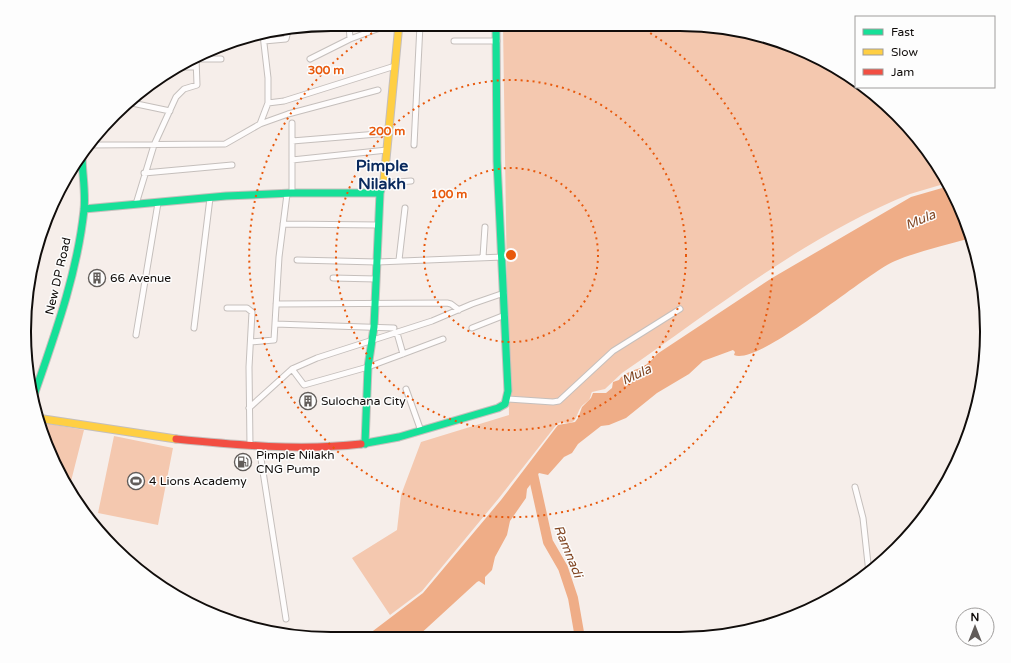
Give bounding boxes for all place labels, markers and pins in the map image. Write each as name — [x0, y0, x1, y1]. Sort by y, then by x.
centre of rings — [504, 248, 518, 262]
building icon: 66 Avenue — [87, 268, 107, 288]
place label: 66 Avenue — [110, 271, 171, 285]
building icon: Sulochana City — [298, 391, 318, 411]
place label: Sulochana City — [321, 394, 406, 408]
place label: Pimple Nilakh CNG Pump — [256, 448, 335, 476]
fuel station icon: Pimple Nilakh CNG Pump — [233, 452, 253, 472]
sports icon: 4 Lions Academy — [126, 471, 146, 491]
place label: 4 Lions Academy — [149, 474, 247, 488]

